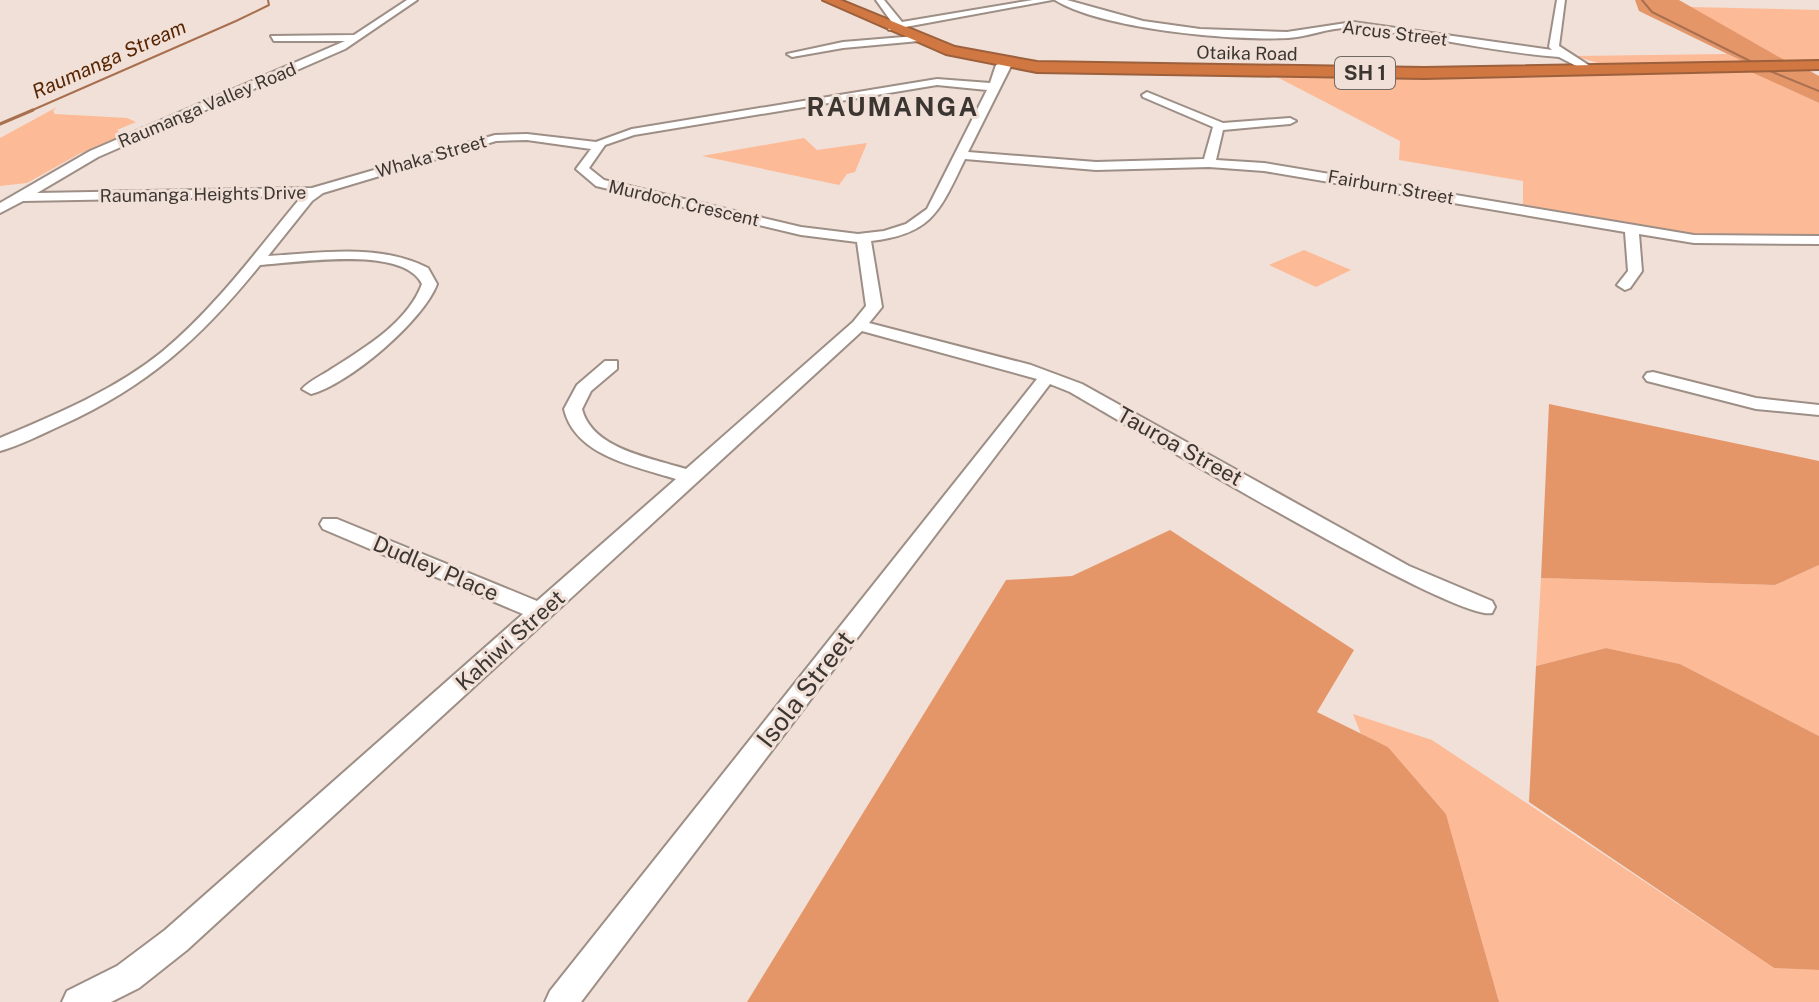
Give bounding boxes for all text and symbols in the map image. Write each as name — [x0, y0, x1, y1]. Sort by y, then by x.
water label: Raumanga Stream — [28, 14, 190, 104]
street label: Arcus Street — [1341, 16, 1449, 50]
street label: Otaika Road — [1196, 42, 1298, 64]
road number: SH 1 — [1335, 57, 1395, 89]
street label: Raumanga Valley Road — [115, 58, 299, 152]
district label: RAUMANGA — [807, 91, 979, 122]
street label: Whaka Street — [373, 130, 489, 182]
street label: Fairburn Street — [1326, 166, 1456, 208]
street label: Murdoch Crescent — [607, 175, 761, 231]
street label: Raumanga Heights Drive — [100, 182, 306, 206]
street label: Tauroa Street — [1113, 401, 1247, 491]
street label: Dudley Place — [369, 530, 503, 606]
street label: Kahiwi Street — [450, 584, 570, 696]
street label: Isola Street — [750, 624, 860, 754]

